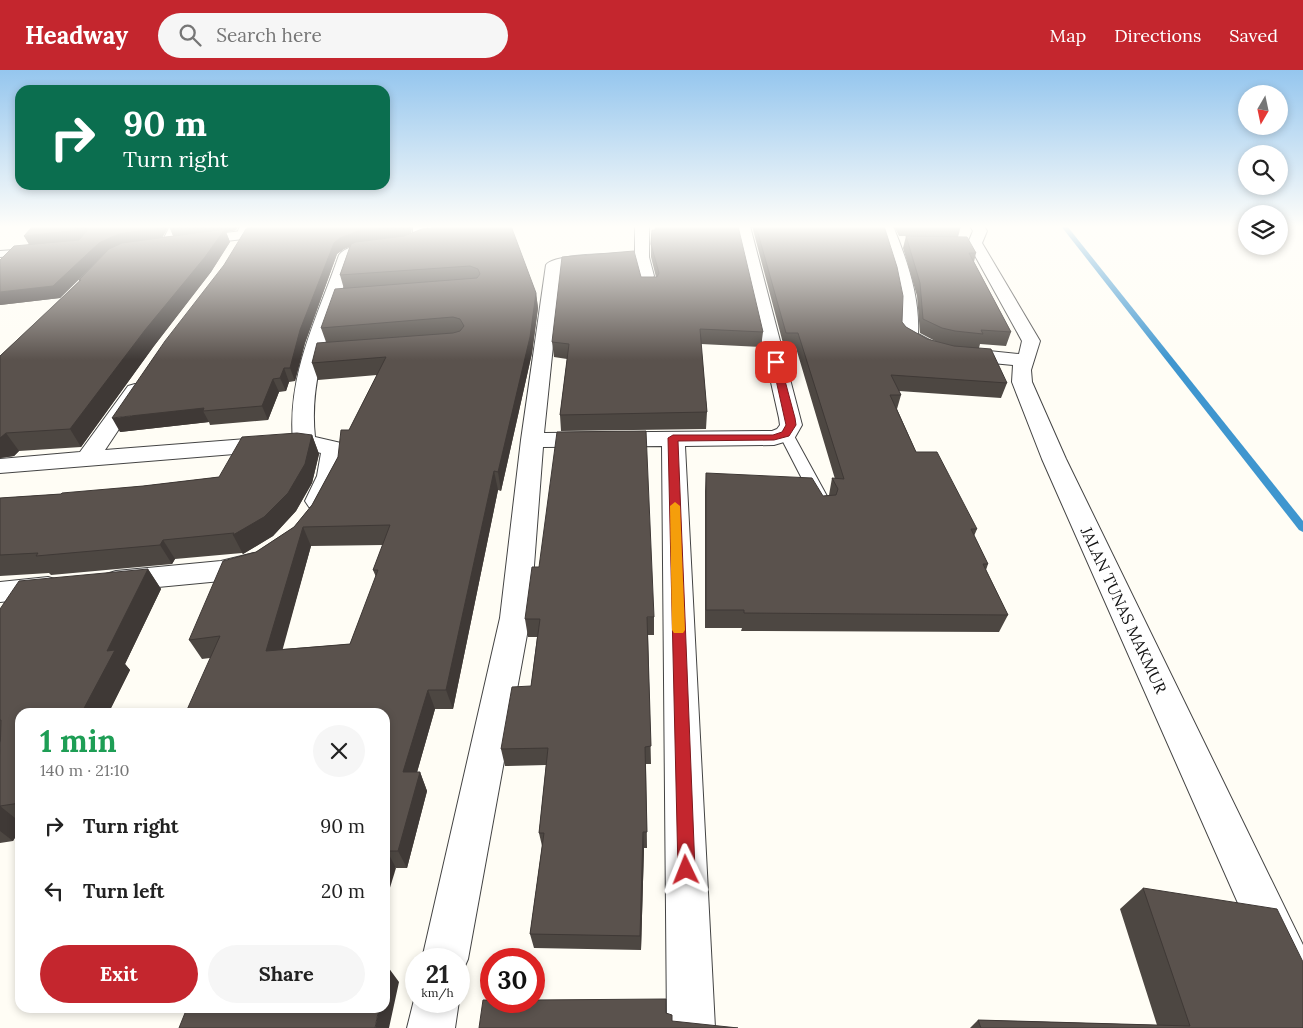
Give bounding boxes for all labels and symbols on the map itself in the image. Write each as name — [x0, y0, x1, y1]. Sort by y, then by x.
north arrow — [1238, 85, 1288, 135]
pin — [755, 341, 797, 383]
street label: JALAN TUNAS MAKMUR — [1076, 523, 1172, 697]
position arrow — [659, 843, 711, 895]
speed limit sign: 30 — [480, 948, 545, 1013]

